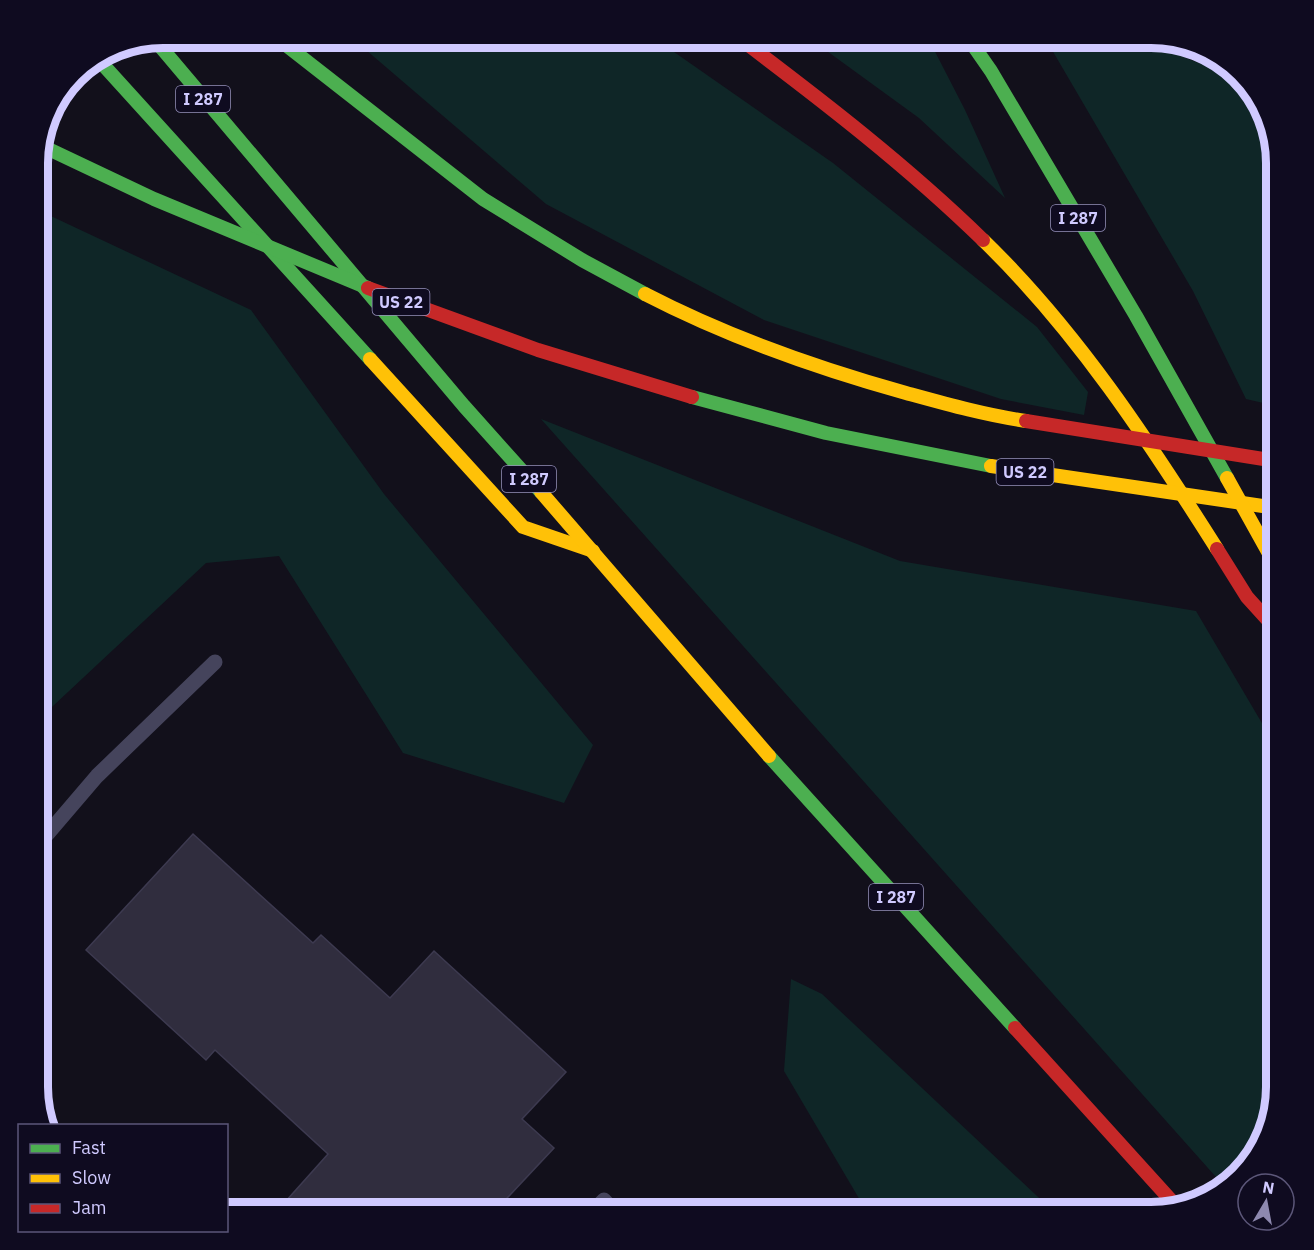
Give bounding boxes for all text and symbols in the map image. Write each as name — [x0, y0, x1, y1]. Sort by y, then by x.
road number: I 287 — [176, 86, 230, 112]
road number: I 287 — [1051, 205, 1105, 231]
road number: US 22 — [372, 289, 430, 315]
road number: US 22 — [996, 459, 1054, 485]
road number: I 287 — [502, 466, 556, 492]
road number: I 287 — [869, 884, 923, 910]
legend — [18, 1124, 228, 1232]
text: Fast — [72, 1136, 106, 1159]
text: Slow — [72, 1166, 111, 1189]
north arrow — [1236, 1172, 1296, 1232]
text: N — [1261, 1176, 1276, 1198]
text: Jam — [72, 1196, 107, 1219]

